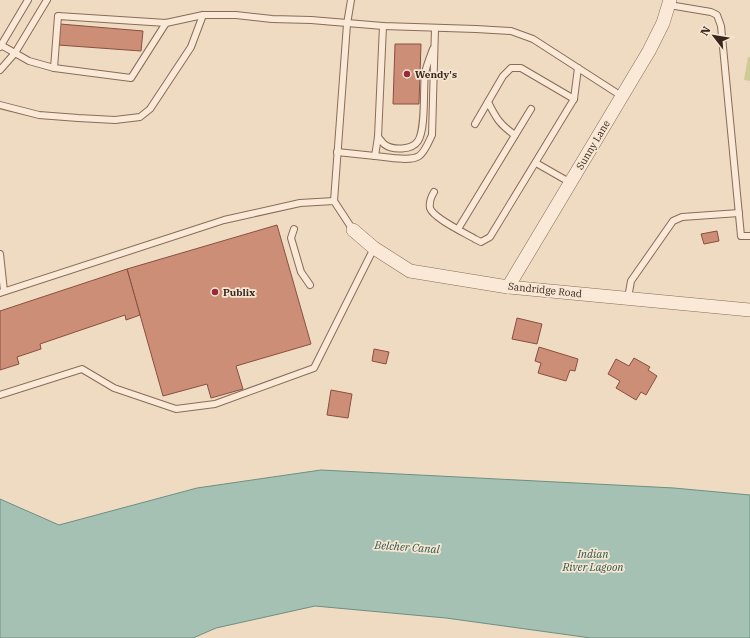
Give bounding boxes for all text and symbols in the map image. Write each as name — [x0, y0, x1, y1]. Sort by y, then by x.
north arrow — [694, 16, 734, 56]
text: N — [697, 23, 714, 38]
place label: Wendy's — [415, 68, 457, 81]
marker: Wendy's — [402, 69, 412, 79]
street label: Sunny Lane — [573, 118, 613, 172]
street label: Sandridge Road — [507, 280, 583, 300]
place label: Publix — [223, 286, 255, 299]
marker: Publix — [210, 287, 220, 297]
water label: Belcher Canal — [373, 538, 441, 556]
water label: Indian River Lagoon — [561, 547, 624, 574]

